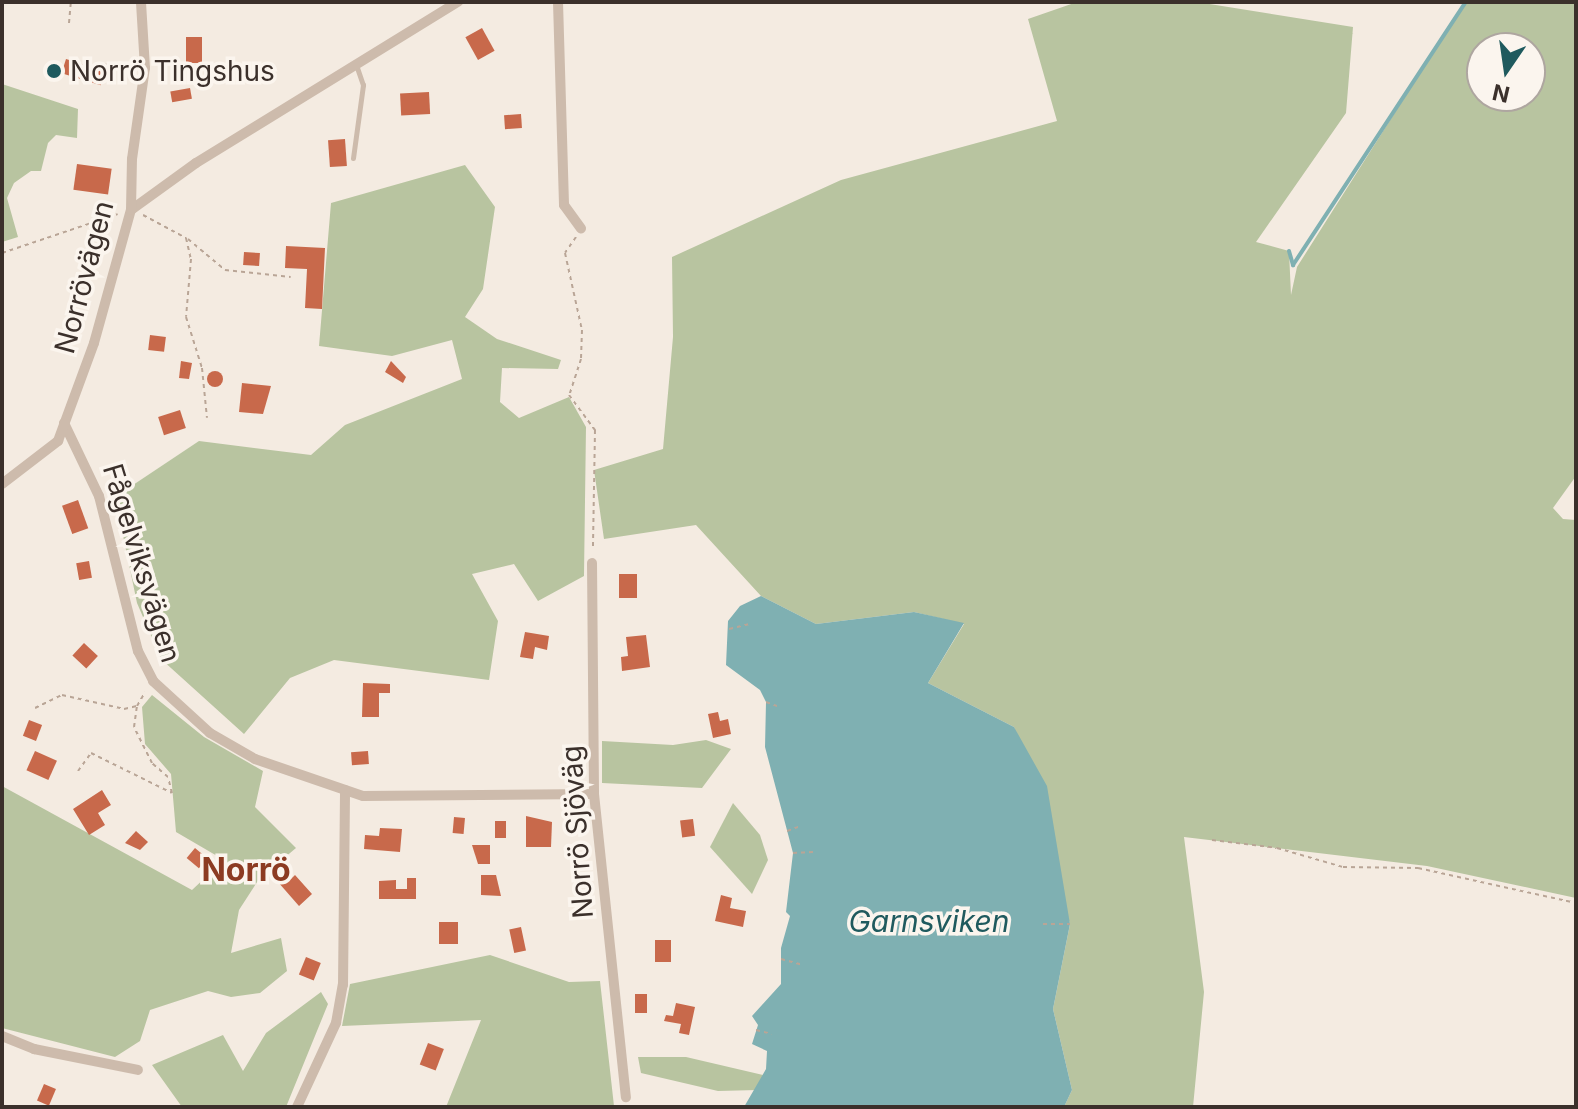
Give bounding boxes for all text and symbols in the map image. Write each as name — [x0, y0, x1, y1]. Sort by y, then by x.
north arrow — [1466, 32, 1546, 112]
place label: Norrö Tingshus — [70, 54, 275, 88]
marker: Norrö Tingshus — [45, 62, 63, 80]
text: N — [1490, 79, 1512, 108]
street label: Norrövägen — [48, 197, 120, 357]
street label: Fågelviksvägen — [96, 460, 188, 666]
street label: Norrö Sjöväg — [554, 744, 600, 920]
district label: Norrö — [201, 851, 291, 889]
water label: Garnsviken — [848, 903, 1010, 939]

